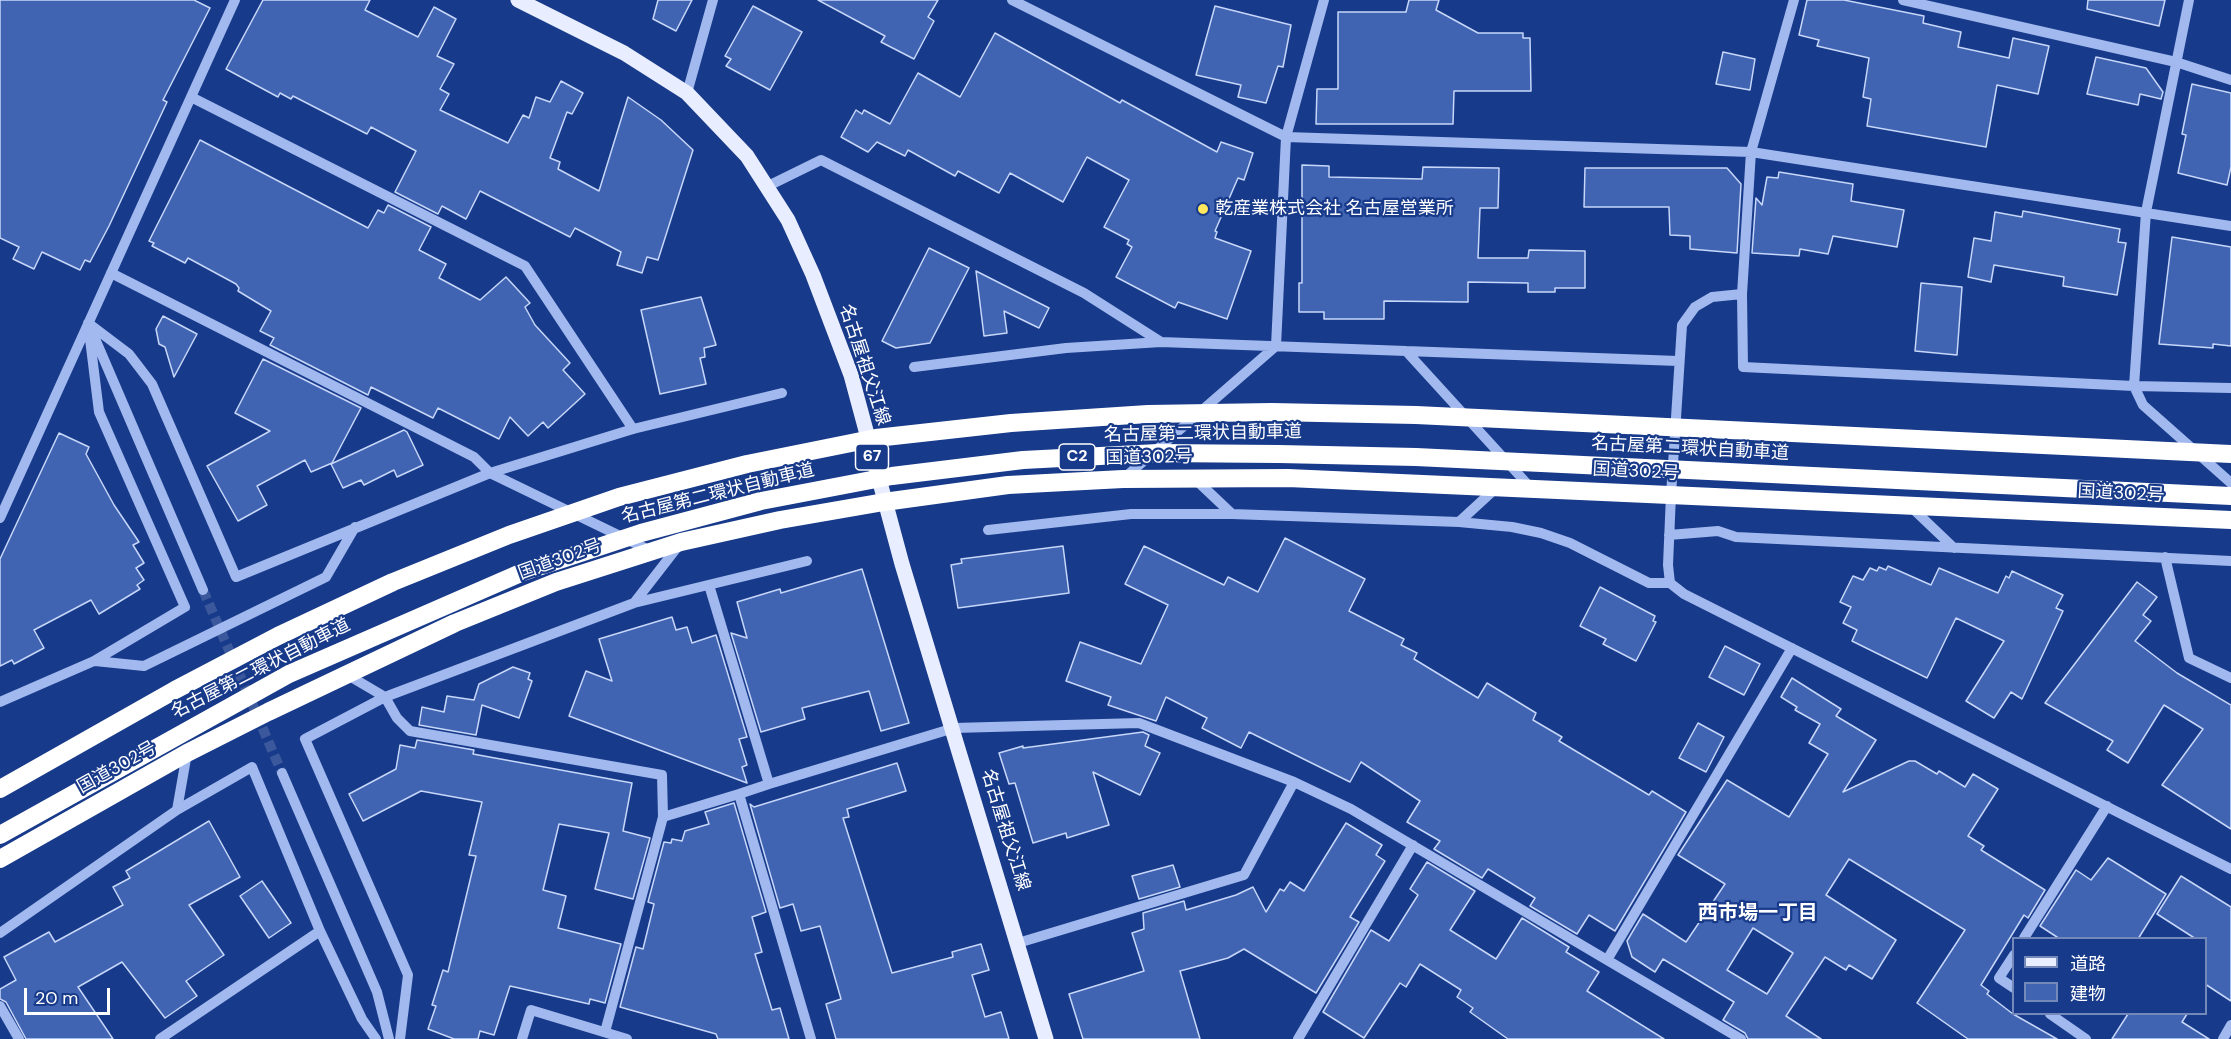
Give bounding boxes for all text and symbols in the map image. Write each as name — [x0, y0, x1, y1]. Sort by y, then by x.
place label: 乾産業株式会社 名古屋営業所 — [1215, 198, 1454, 220]
marker: 乾産業株式会社 名古屋営業所 — [1196, 202, 1210, 216]
street label: 名古屋祖父江線 — [834, 302, 894, 428]
street label: 名古屋第二環状自動車道 — [1104, 421, 1302, 447]
street label: 名古屋第二環状自動車道 — [1591, 433, 1789, 465]
road number: 67 — [856, 444, 888, 470]
road number: C2 — [1059, 444, 1095, 470]
street label: 国道302号 — [1105, 446, 1193, 470]
street label: 国道302号 — [1592, 459, 1680, 485]
street label: 名古屋第二環状自動車道 — [619, 460, 817, 528]
street label: 国道302号 — [2077, 481, 2165, 507]
street label: 国道302号 — [515, 535, 605, 585]
street label: 名古屋第二環状自動車道 — [168, 614, 354, 724]
street label: 国道302号 — [74, 737, 160, 799]
street label: 名古屋祖父江線 — [976, 767, 1034, 893]
district label: 西市場一丁目 — [1698, 902, 1818, 926]
legend — [2012, 937, 2207, 1015]
text: 道路 — [2070, 952, 2106, 976]
scale bar — [27, 976, 112, 1014]
text: 建物 — [2070, 982, 2106, 1006]
text: 20 m — [35, 986, 78, 1010]

